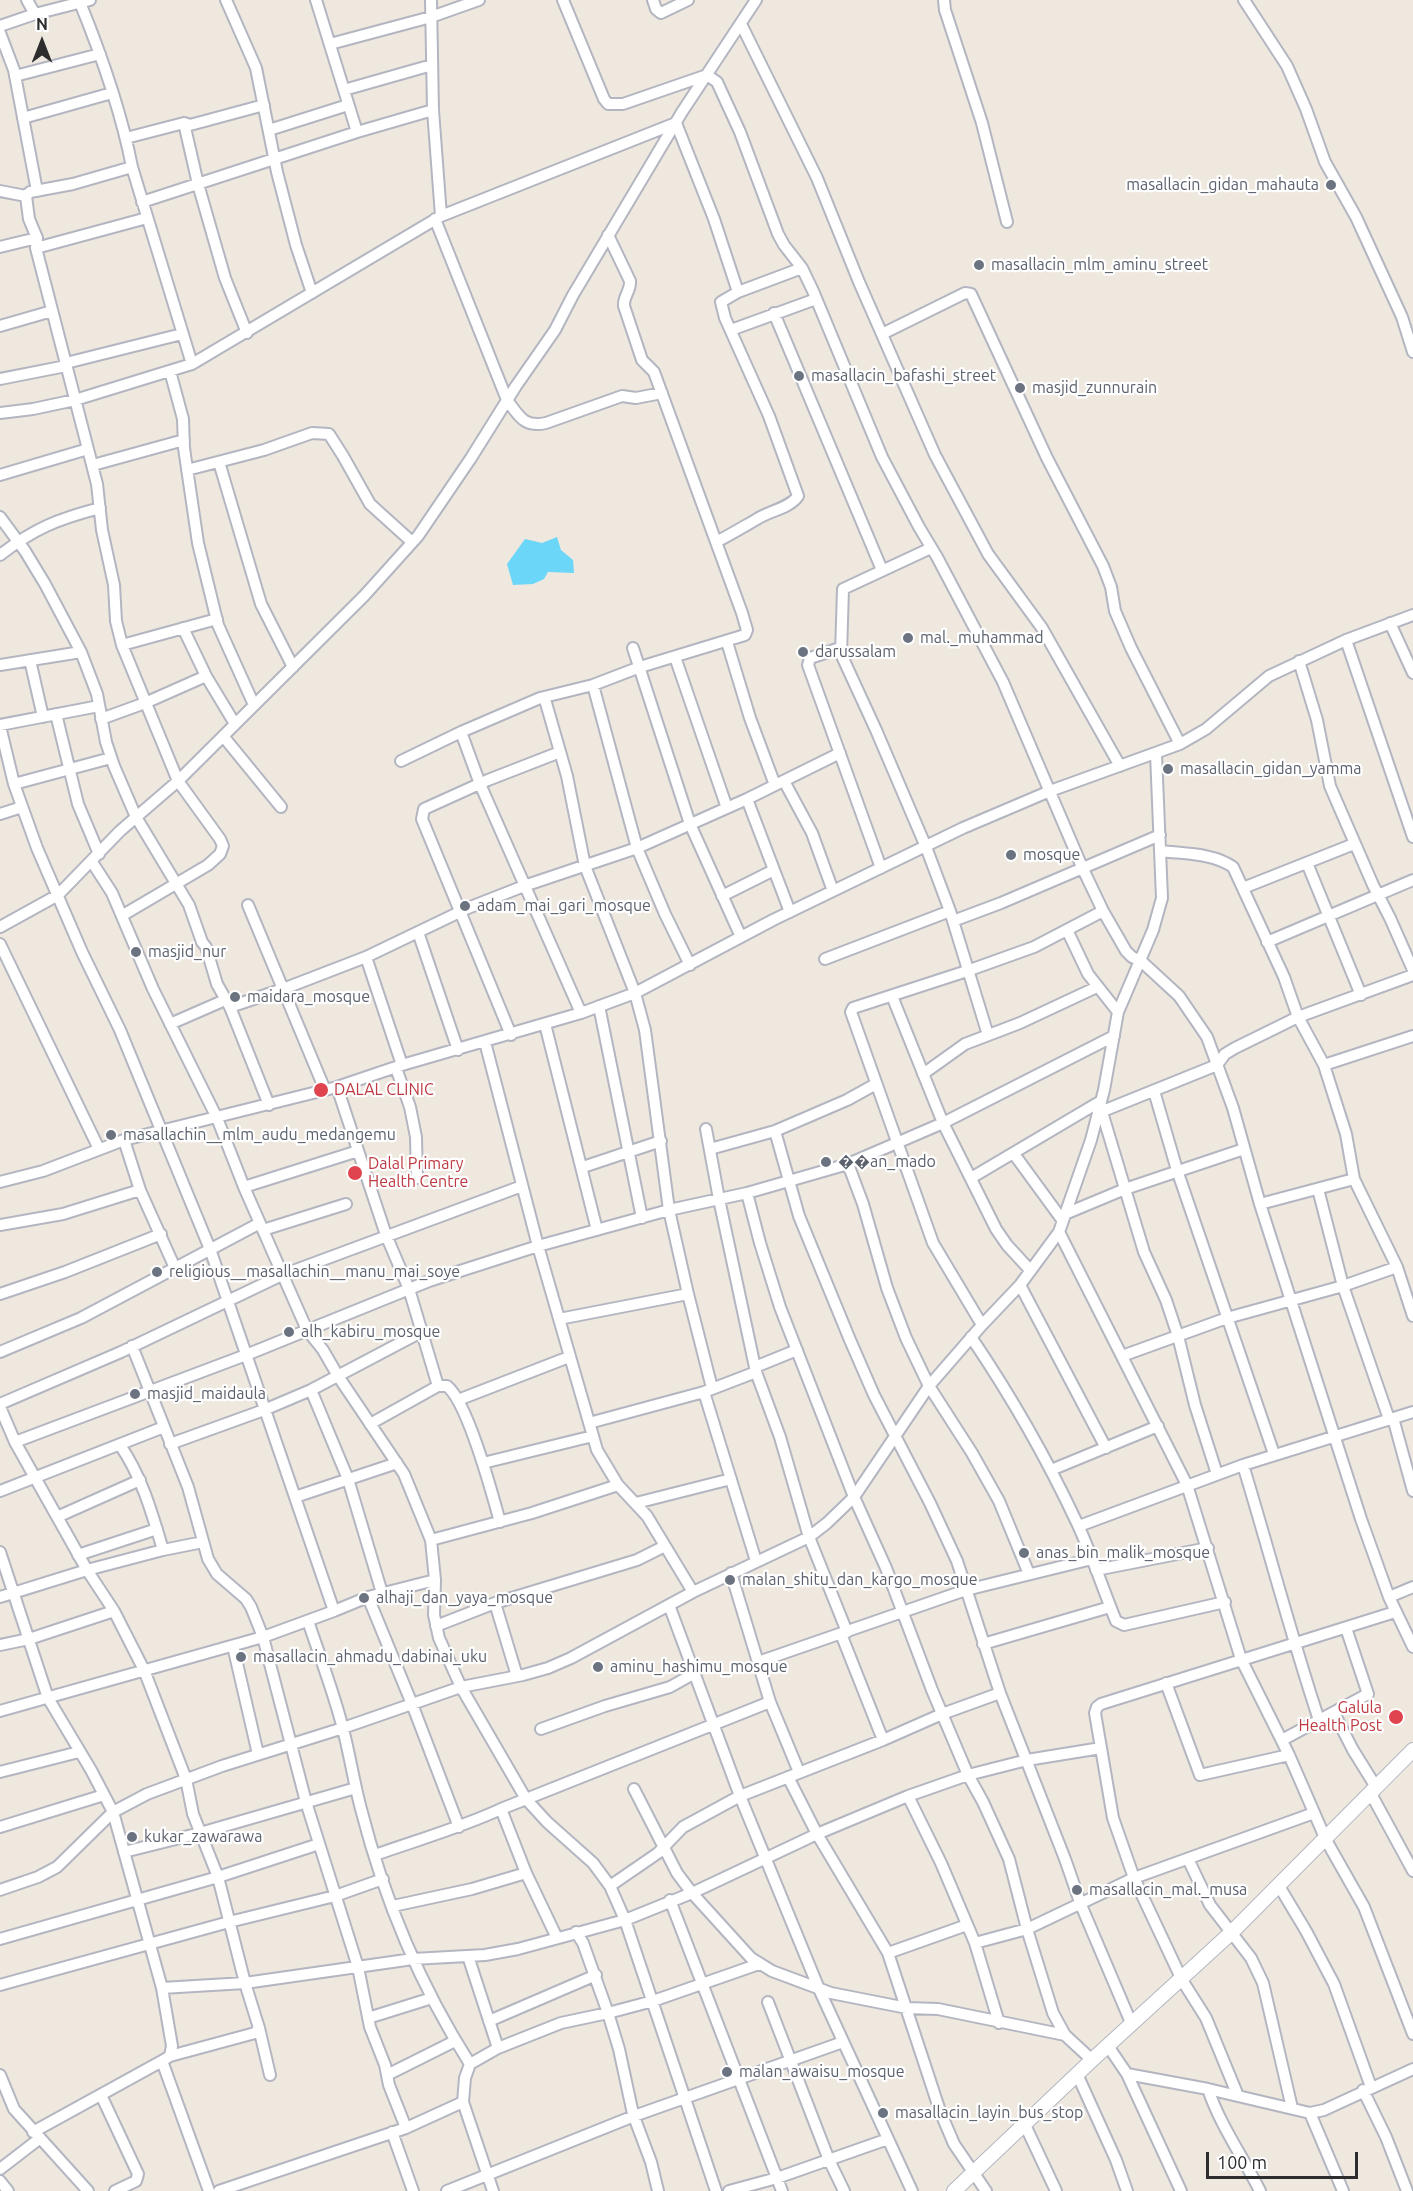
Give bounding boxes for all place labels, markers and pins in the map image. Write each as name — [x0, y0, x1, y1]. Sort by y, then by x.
place label: masallacin_gidan_mahauta — [1126, 175, 1319, 195]
marker: masallacin_gidan_mahauta — [1324, 178, 1338, 192]
place label: masallacin_mlm_aminu_street — [991, 255, 1208, 275]
marker: masallacin_mlm_aminu_street — [972, 258, 986, 272]
place label: masallacin_bafashi_street — [811, 366, 996, 386]
marker: masallacin_bafashi_street — [792, 369, 806, 383]
place label: masjid_zunnurain — [1032, 378, 1157, 398]
marker: masjid_zunnurain — [1013, 381, 1027, 395]
place label: mal._muhammad — [920, 628, 1044, 648]
marker: mal._muhammad — [901, 631, 915, 645]
place label: darussalam — [815, 642, 896, 662]
marker: darussalam — [796, 645, 810, 659]
place label: masallacin_gidan_yamma — [1180, 759, 1362, 779]
marker: masallacin_gidan_yamma — [1161, 762, 1175, 776]
place label: mosque — [1023, 845, 1080, 865]
marker: mosque — [1004, 848, 1018, 862]
place label: adam_mai_gari_mosque — [477, 896, 651, 916]
marker: adam_mai_gari_mosque — [458, 899, 472, 913]
place label: masjid_nur — [148, 942, 226, 962]
marker: masjid_nur — [129, 945, 143, 959]
place label: maidara_mosque — [247, 987, 370, 1007]
marker: maidara_mosque — [228, 990, 242, 1004]
place label: DALAL CLINIC — [334, 1080, 434, 1100]
marker: DALAL CLINIC — [312, 1081, 330, 1099]
place label: masallachin__mlm_audu_medangemu — [123, 1125, 396, 1145]
marker: masallachin__mlm_audu_medangemu — [104, 1128, 118, 1142]
place label: ��an_mado — [838, 1152, 936, 1172]
place label: Dalal Primary Health Centre — [368, 1154, 468, 1192]
marker: ��an_mado — [819, 1155, 833, 1169]
marker: Dalal Primary Health Centre — [346, 1164, 364, 1182]
place label: religious__masallachin__manu_mai_soye — [169, 1262, 460, 1282]
marker: religious__masallachin__manu_mai_soye — [150, 1265, 164, 1279]
place label: alh_kabiru_mosque — [301, 1322, 440, 1342]
marker: alh_kabiru_mosque — [282, 1325, 296, 1339]
place label: masjid_maidaula — [147, 1384, 266, 1404]
marker: masjid_maidaula — [128, 1387, 142, 1401]
place label: anas_bin_malik_mosque — [1036, 1543, 1210, 1563]
marker: anas_bin_malik_mosque — [1017, 1546, 1031, 1560]
place label: malan_shitu_dan_kargo_mosque — [742, 1570, 977, 1590]
marker: malan_shitu_dan_kargo_mosque — [723, 1573, 737, 1587]
place label: alhaji_dan_yaya_mosque — [376, 1588, 553, 1608]
marker: alhaji_dan_yaya_mosque — [357, 1591, 371, 1605]
place label: masallacin_ahmadu_dabinai_uku — [253, 1647, 487, 1667]
marker: masallacin_ahmadu_dabinai_uku — [234, 1650, 248, 1664]
place label: aminu_hashimu_mosque — [610, 1657, 788, 1677]
marker: aminu_hashimu_mosque — [591, 1660, 605, 1674]
place label: Galula Health Post — [1299, 1698, 1382, 1736]
marker: Galula Health Post — [1387, 1708, 1405, 1726]
place label: kukar_zawarawa — [144, 1827, 262, 1847]
marker: kukar_zawarawa — [125, 1830, 139, 1844]
place label: masallacin_mal._musa — [1089, 1880, 1247, 1900]
marker: masallacin_mal._musa — [1070, 1883, 1084, 1897]
place label: malan_awaisu_mosque — [739, 2062, 905, 2082]
marker: malan_awaisu_mosque — [720, 2065, 734, 2079]
place label: masallacin_layin_bus_stop — [895, 2103, 1083, 2123]
marker: masallacin_layin_bus_stop — [876, 2106, 890, 2120]

